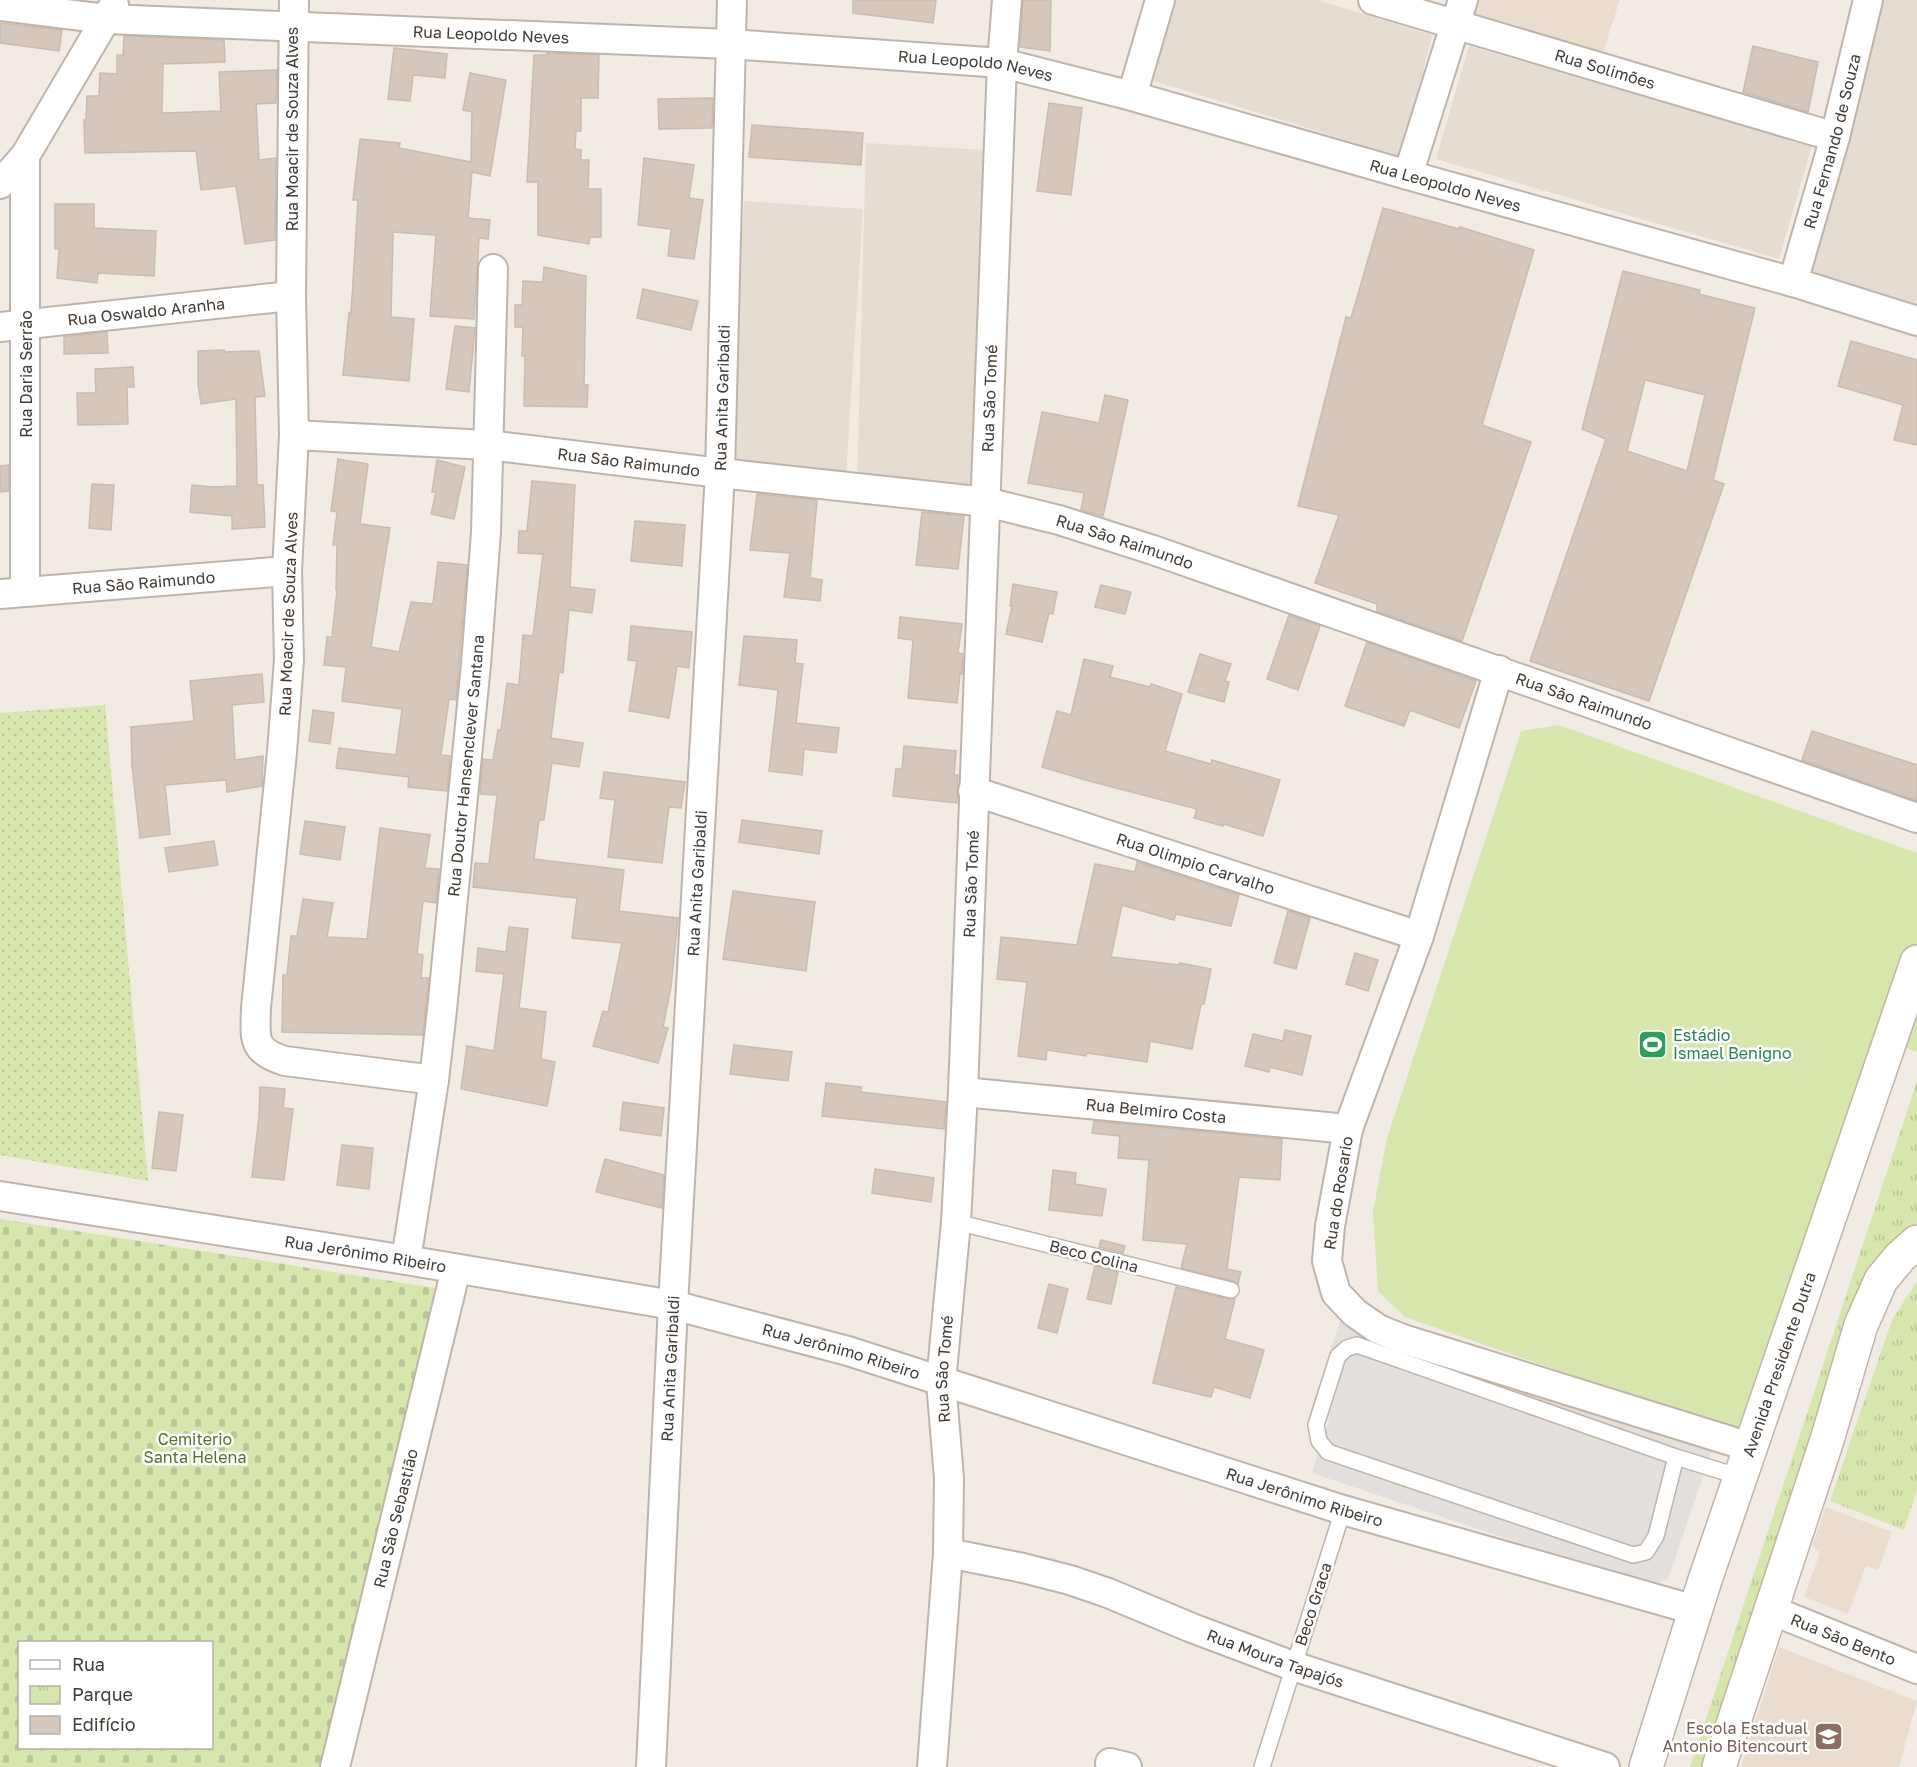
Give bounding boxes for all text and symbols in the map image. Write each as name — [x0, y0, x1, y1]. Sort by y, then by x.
street label: Rua Leopoldo Neves — [412, 21, 570, 48]
street label: Rua Moacir de Souza Alves — [282, 27, 302, 231]
street label: Rua Solimões — [1552, 44, 1658, 93]
street label: Rua Leopoldo Neves — [897, 46, 1055, 86]
street label: Rua Fernando de Souza — [1799, 52, 1865, 231]
street label: Rua Leopoldo Neves — [1367, 155, 1524, 216]
street label: Rua Oswaldo Aranha — [66, 293, 226, 330]
street label: Rua Daria Serrão — [16, 310, 36, 438]
street label: Rua Anita Garibaldi — [710, 324, 734, 471]
street label: Rua São Tomé — [977, 344, 1001, 453]
street label: Rua São Raimundo — [556, 443, 701, 481]
street label: Rua São Raimundo — [1054, 510, 1196, 573]
street label: Rua Moacir de Souza Alves — [274, 512, 302, 716]
street label: Rua São Raimundo — [71, 567, 216, 598]
street label: Rua Doutor Hansenclever Santana — [443, 634, 488, 898]
street label: Rua São Raimundo — [1513, 668, 1655, 734]
street label: Rua Anita Garibaldi — [683, 809, 711, 957]
street label: Rua Olimpio Carvalho — [1114, 828, 1277, 898]
street label: Rua São Tomé — [959, 830, 983, 938]
place label: Estádio Ismael Benigno — [1673, 1025, 1792, 1063]
sports icon: Estádio Ismael Benigno — [1636, 1028, 1668, 1060]
street label: Rua Belmiro Costa — [1085, 1094, 1227, 1127]
street label: Rua do Rosario — [1319, 1135, 1357, 1251]
street label: Rua Jerônimo Ribeiro — [283, 1231, 448, 1277]
street label: Beco Colina — [1047, 1235, 1141, 1277]
street label: Avenida Presidente Dutra — [1738, 1269, 1820, 1460]
street label: Rua Anita Garibaldi — [657, 1295, 684, 1442]
street label: Rua São Tomé — [931, 1314, 957, 1424]
street label: Rua Jerônimo Ribeiro — [760, 1319, 922, 1383]
park label: Cemiterio Santa Helena — [144, 1429, 246, 1467]
street label: Rua São Sebastião — [369, 1447, 422, 1590]
street label: Rua Jerônimo Ribeiro — [1223, 1463, 1385, 1531]
street label: Beco Graca — [1290, 1560, 1336, 1648]
street label: Rua São Bento — [1788, 1609, 1899, 1669]
street label: Rua Moura Tapajós — [1204, 1625, 1347, 1692]
legend — [18, 1641, 213, 1749]
text: Rua — [72, 1653, 105, 1675]
text: Parque — [72, 1683, 133, 1705]
text: Edifício — [72, 1713, 136, 1735]
place label: Escola Estadual Antonio Bitencourt — [1662, 1718, 1808, 1756]
school or university icon: Escola Estadual Antonio Bitencourt — [1813, 1721, 1845, 1753]

